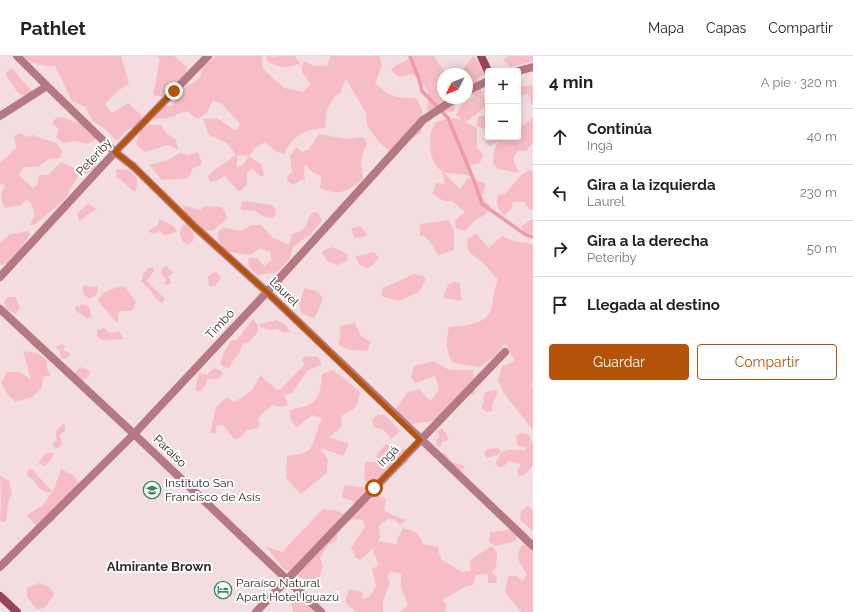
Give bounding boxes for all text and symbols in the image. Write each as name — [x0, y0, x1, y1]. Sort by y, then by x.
text: Pathlet — [20, 17, 86, 39]
text: Mapa — [648, 20, 684, 36]
text: Capas — [706, 20, 746, 36]
text: Compartir — [768, 20, 833, 36]
north arrow — [437, 68, 473, 104]
map controls — [485, 68, 521, 140]
button: + — [485, 68, 521, 104]
text: 4 min — [549, 72, 593, 92]
text: A pie · 320 m — [761, 75, 837, 90]
route end — [165, 82, 183, 100]
button: − — [485, 104, 521, 140]
text: Continúa — [587, 120, 652, 138]
icon: ahead — [549, 126, 571, 148]
text: 40 m — [807, 129, 837, 144]
street label: Peteriby — [73, 135, 115, 179]
text: Ingá — [587, 138, 613, 153]
text: Gira a la izquierda — [587, 176, 716, 194]
icon: left — [549, 182, 571, 204]
text: 230 m — [800, 185, 837, 200]
text: Laurel — [587, 194, 625, 209]
text: Gira a la derecha — [587, 232, 708, 250]
icon: right — [549, 238, 571, 260]
text: 50 m — [807, 241, 837, 256]
text: Peteriby — [587, 250, 637, 265]
street label: Laurel — [267, 275, 302, 310]
icon: arrive — [549, 294, 571, 316]
text: Llegada al destino — [587, 296, 720, 314]
street label: Timbó — [203, 306, 237, 342]
button: Guardar — [549, 344, 689, 380]
button: Compartir — [697, 344, 837, 380]
street label: Paraíso — [151, 432, 189, 470]
street label: Ingá — [375, 443, 401, 469]
place label: Instituto San Francisco de Asís — [165, 476, 261, 504]
route start — [365, 479, 383, 497]
school or university icon: Instituto San Francisco de Asís — [142, 480, 162, 500]
district label: Almirante Brown — [107, 559, 211, 574]
place label: Paraíso Natural Apart Hotel Iguazú — [236, 576, 339, 604]
hotel icon: Paraíso Natural Apart Hotel Iguazú — [213, 580, 233, 600]

